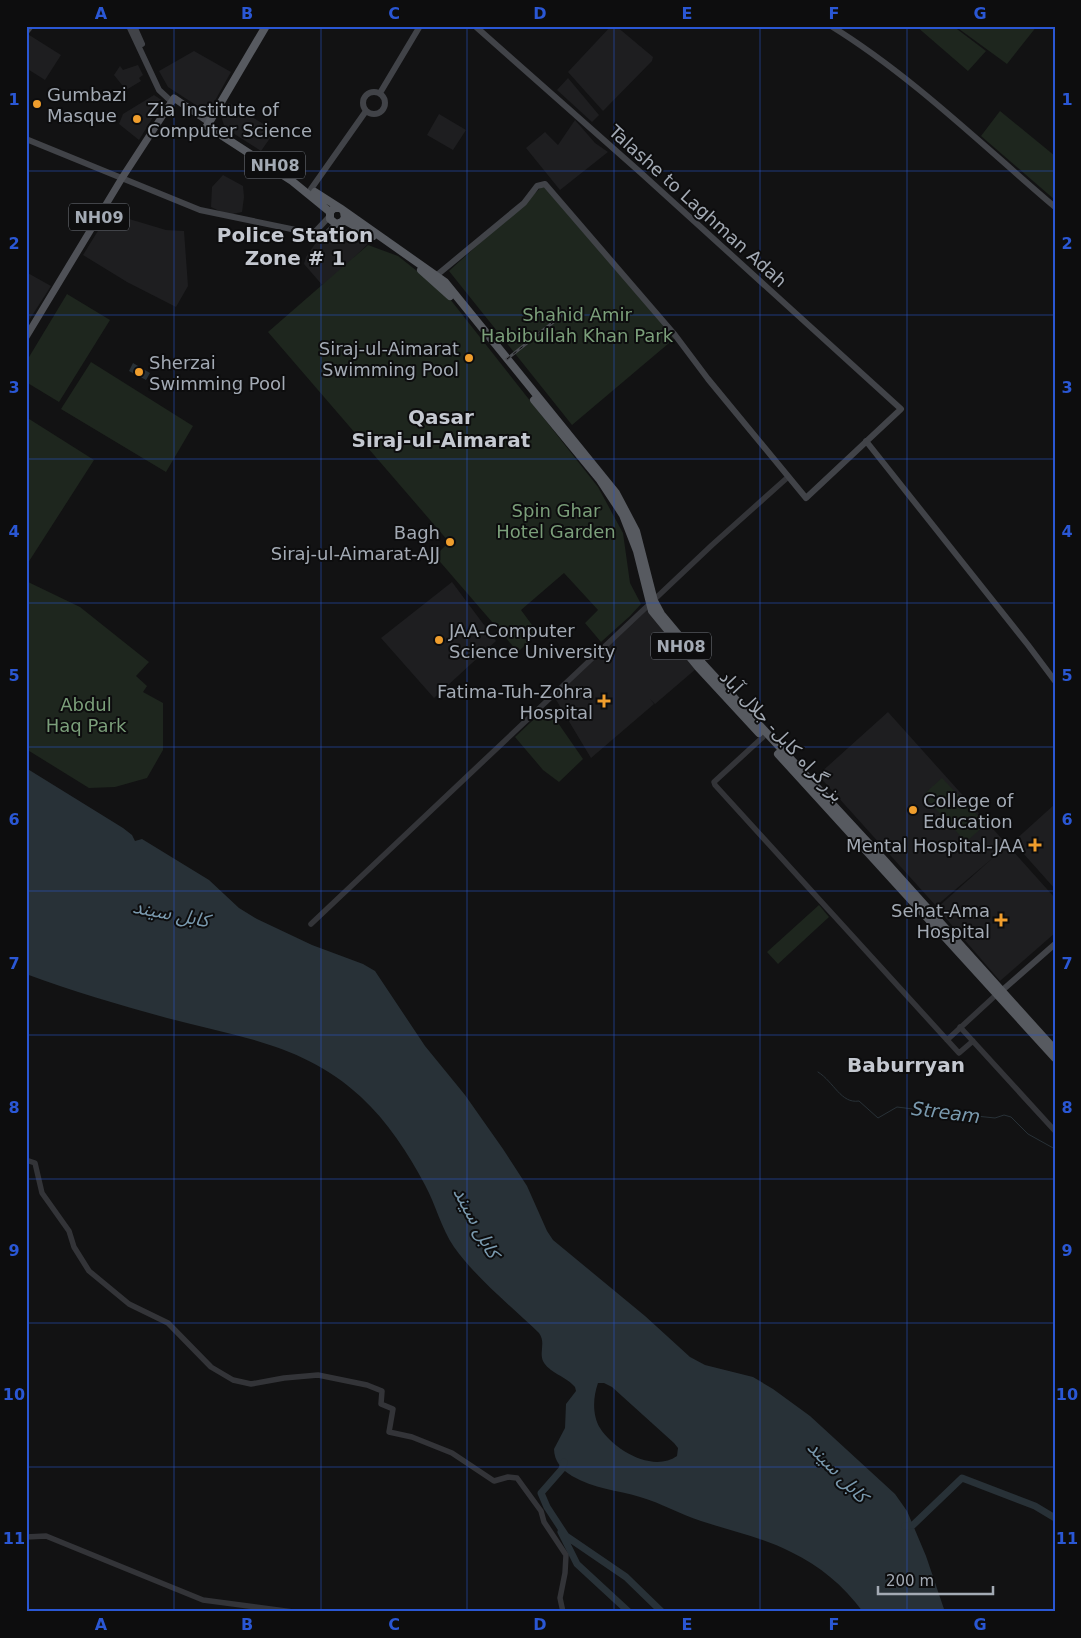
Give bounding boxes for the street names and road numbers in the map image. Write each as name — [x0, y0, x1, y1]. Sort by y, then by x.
street label: Talashe to Laghman Adah — [604, 120, 791, 291]
road number: NH08 — [245, 152, 305, 178]
road number: NH09 — [69, 203, 129, 230]
road number: NH08 — [651, 632, 711, 659]
street label: بزرگراه کابل- جلال آباد — [715, 665, 849, 807]

